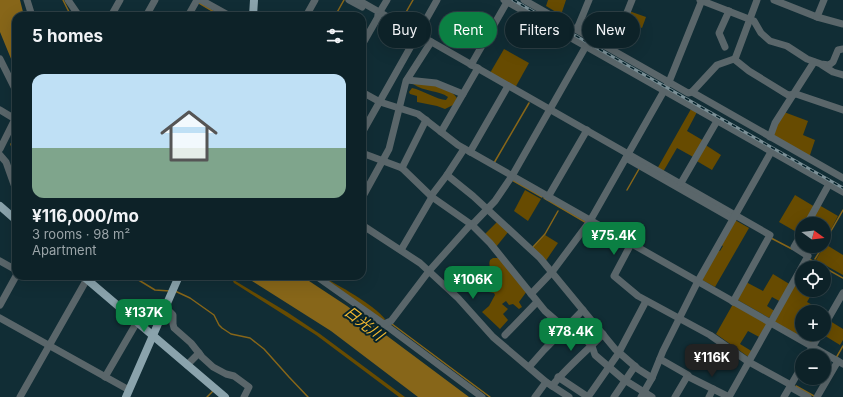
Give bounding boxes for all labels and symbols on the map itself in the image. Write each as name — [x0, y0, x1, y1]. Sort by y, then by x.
north arrow — [795, 217, 831, 253]
pin: ¥75.4K — [581, 222, 647, 256]
pin: ¥106K — [445, 266, 501, 300]
pin: ¥137K — [116, 299, 172, 333]
water label: 日光川 — [340, 302, 389, 346]
pin: ¥78.4K — [538, 318, 604, 352]
pin: ¥116K — [684, 344, 740, 378]

